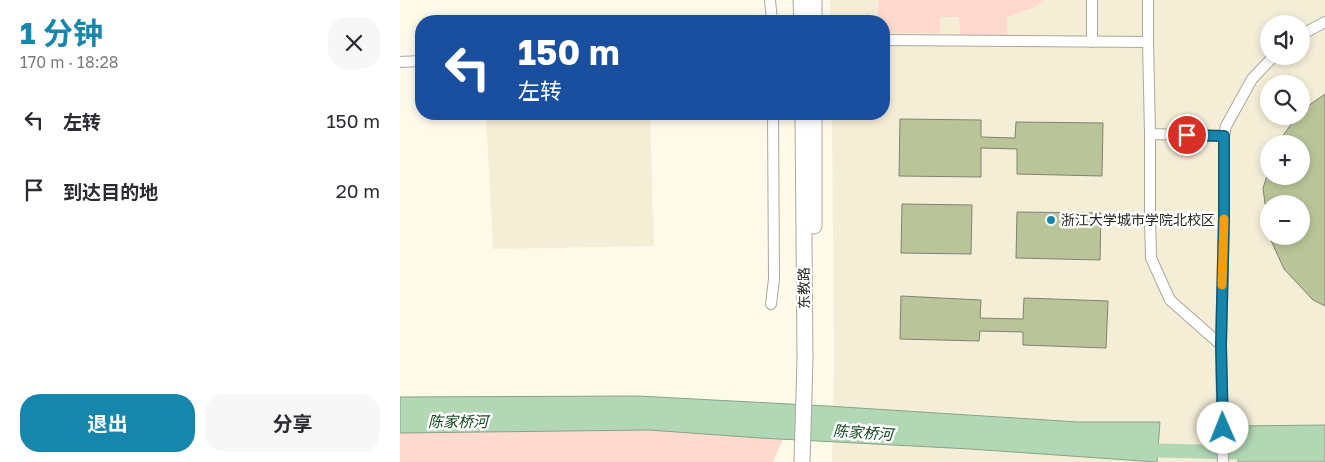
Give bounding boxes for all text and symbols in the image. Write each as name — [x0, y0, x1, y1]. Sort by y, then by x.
text: 1 分钟 — [20, 15, 103, 51]
map controls — [1260, 15, 1310, 245]
button: sound — [1260, 15, 1310, 65]
button: close — [328, 17, 380, 69]
text: 150 m — [518, 31, 620, 73]
icon: left — [435, 35, 500, 100]
text: 170 m · 18:28 — [20, 52, 118, 72]
button: search — [1260, 75, 1310, 125]
text: 左转 — [518, 77, 562, 104]
icon: left — [20, 106, 48, 134]
text: 150 m — [326, 109, 380, 132]
text: 左转 — [63, 110, 101, 133]
pin — [1166, 114, 1208, 156]
icon: arrive — [1173, 121, 1201, 149]
button: + — [1260, 135, 1310, 185]
icon: arrive — [20, 176, 48, 204]
text: 20 m — [336, 179, 380, 202]
text: 到达目的地 — [63, 180, 158, 203]
button: − — [1260, 195, 1310, 245]
place label: 浙江大学城市学院北校区 — [1061, 211, 1215, 228]
marker: 浙江大学城市学院北校区 — [1045, 214, 1057, 226]
street label: 东教路 — [795, 267, 812, 309]
button: 退出 — [20, 394, 195, 452]
button: 分享 — [205, 394, 380, 452]
position arrow — [1196, 401, 1248, 453]
water label: 陈家桥河 — [428, 412, 491, 430]
water label: 陈家桥河 — [833, 421, 897, 443]

